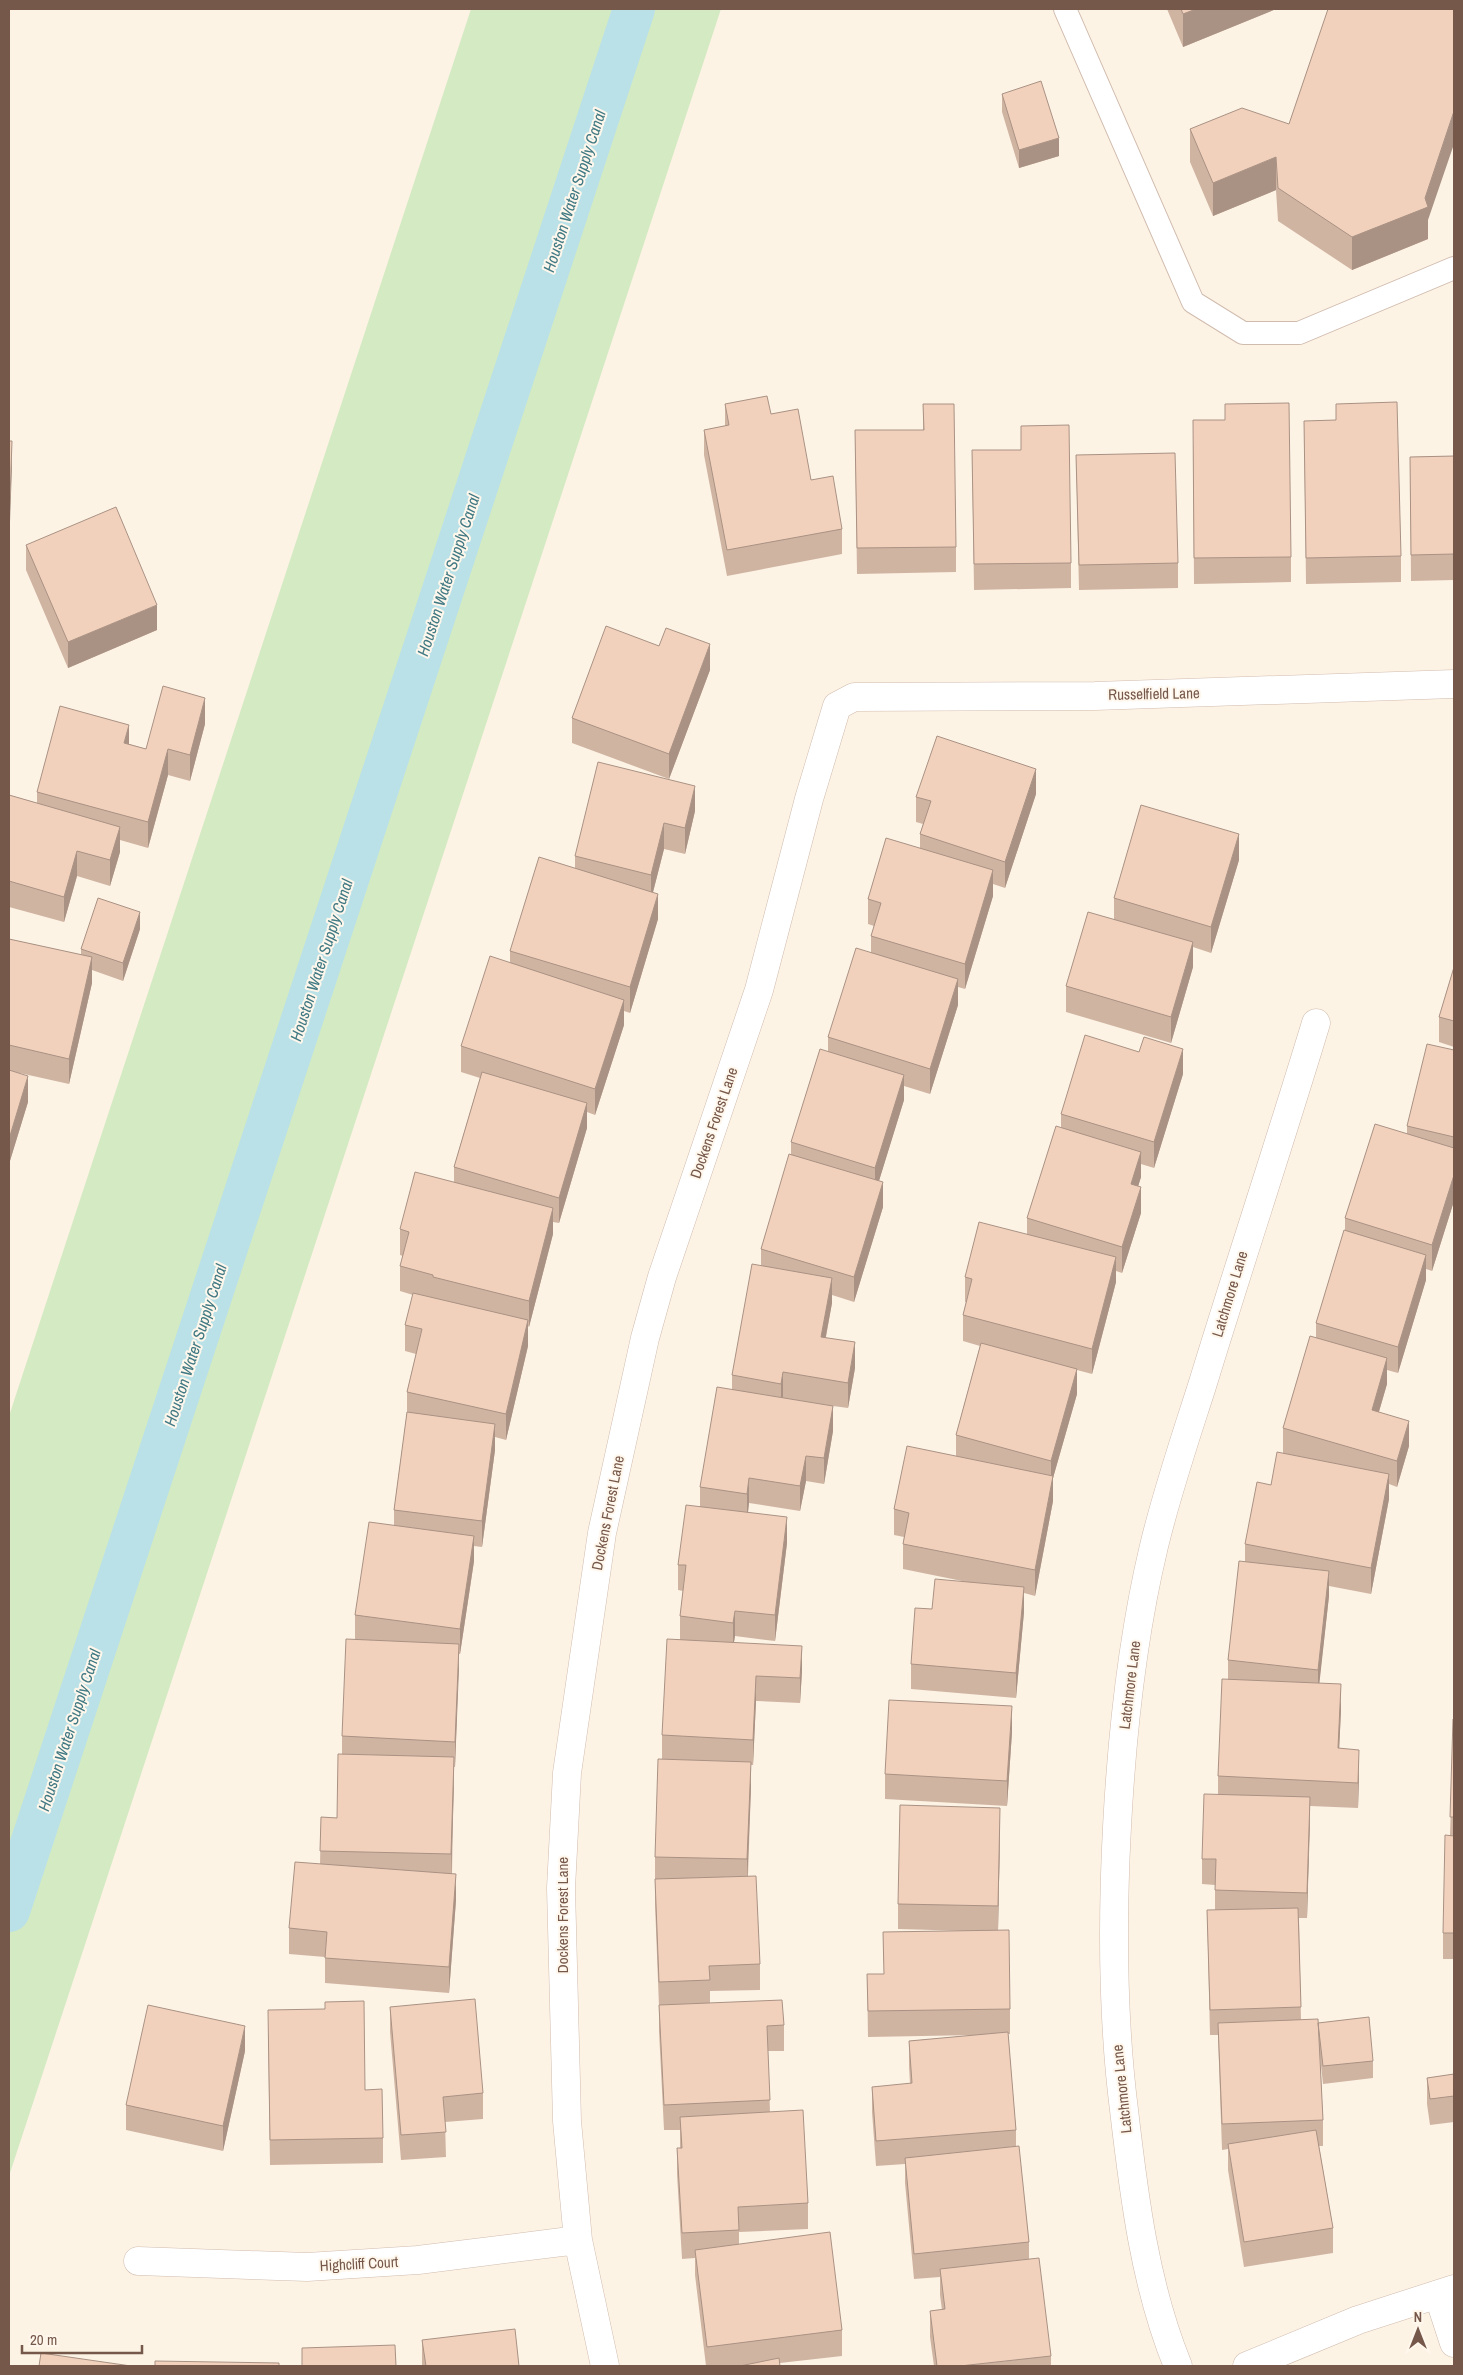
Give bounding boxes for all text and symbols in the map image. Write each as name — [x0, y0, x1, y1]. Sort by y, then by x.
water label: Houston Water Supply Canal — [537, 106, 611, 275]
water label: Houston Water Supply Canal — [411, 490, 485, 659]
street label: Russelfield Lane — [1108, 682, 1200, 705]
water label: Houston Water Supply Canal — [284, 875, 358, 1044]
street label: Dockens Forest Lane — [685, 1064, 742, 1181]
street label: Latchmore Lane — [1206, 1248, 1253, 1339]
water label: Houston Water Supply Canal — [158, 1260, 232, 1429]
street label: Dockens Forest Lane — [586, 1454, 629, 1572]
street label: Latchmore Lane — [1114, 1639, 1145, 1730]
water label: Houston Water Supply Canal — [32, 1645, 106, 1814]
street label: Dockens Forest Lane — [552, 1857, 573, 1973]
street label: Latchmore Lane — [1106, 2044, 1137, 2134]
street label: Highcliff Court — [319, 2251, 399, 2276]
north arrow — [1393, 2305, 1443, 2355]
text: N — [1414, 2308, 1422, 2326]
scale bar — [22, 2322, 142, 2354]
text: 20 m — [30, 2329, 57, 2350]

